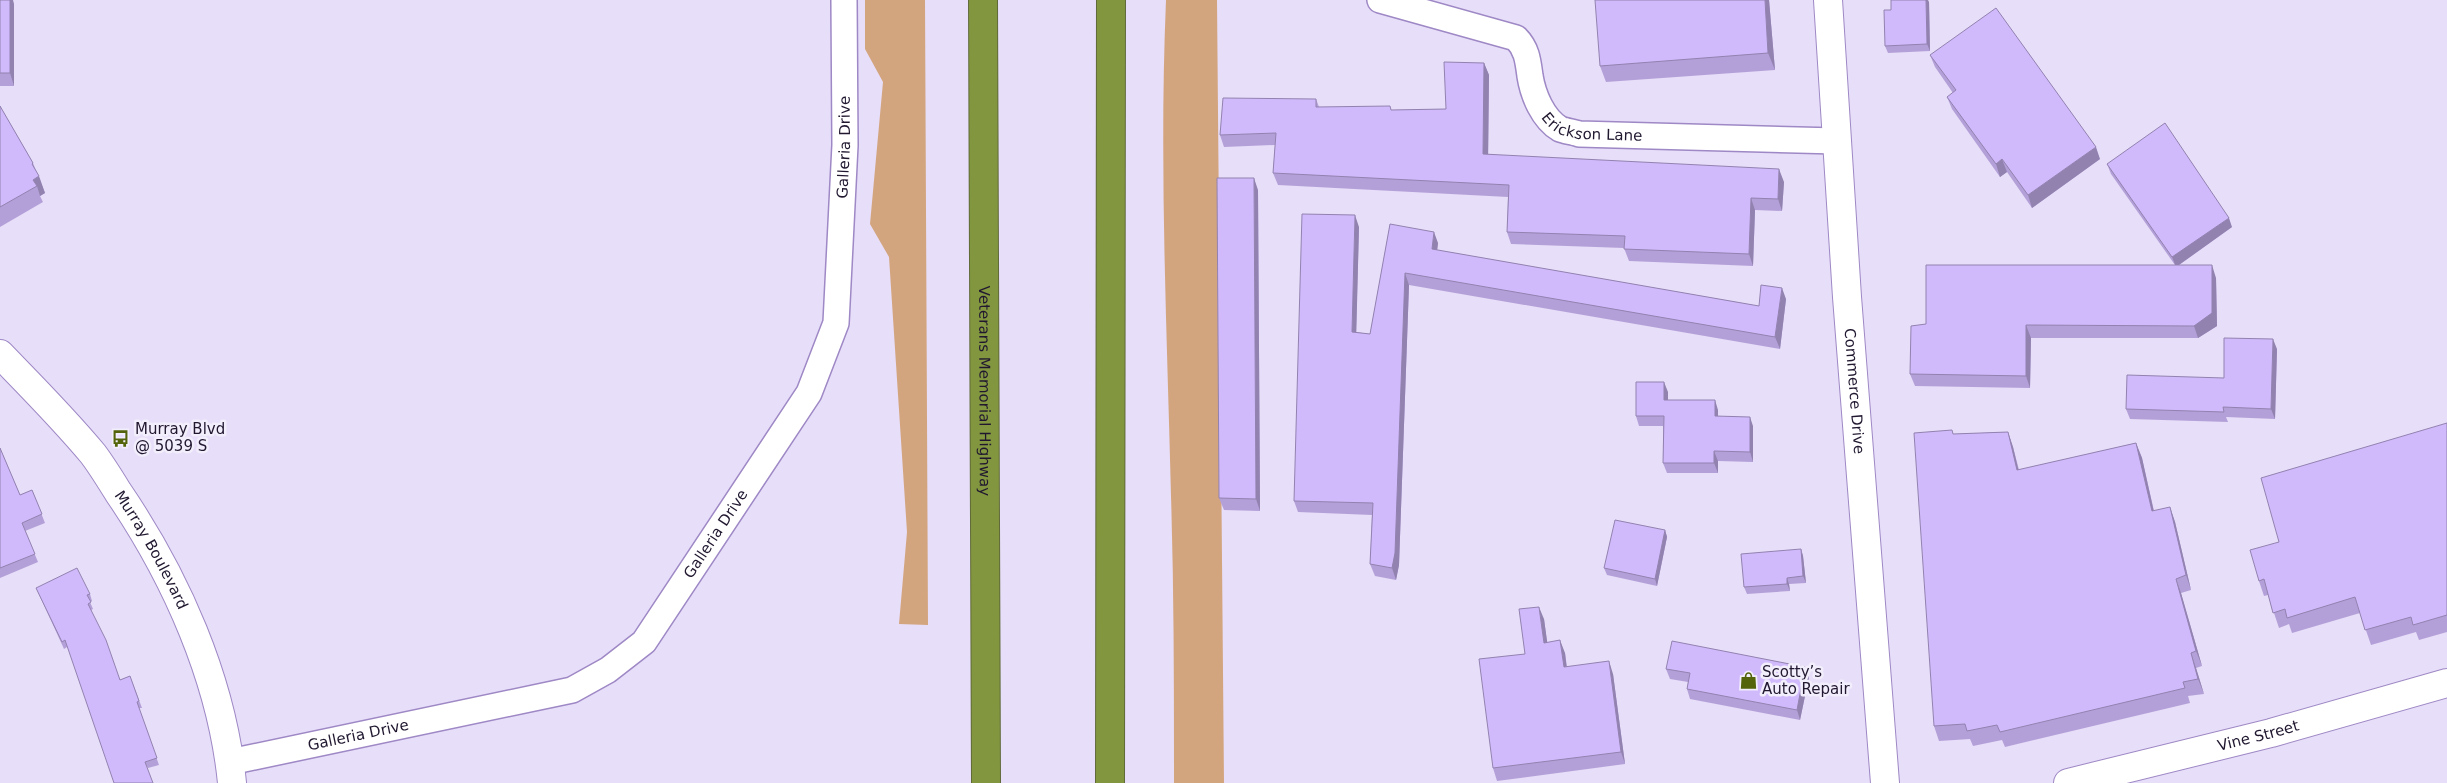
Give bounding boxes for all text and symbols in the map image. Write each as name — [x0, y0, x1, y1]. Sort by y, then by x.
street label: Galleria Drive — [833, 96, 854, 199]
street label: Erickson Lane — [1538, 109, 1643, 145]
street label: Veterans Memorial Highway — [975, 286, 994, 496]
street label: Commerce Drive — [1840, 327, 1868, 455]
place label: Murray Blvd @ 5039 S — [135, 420, 225, 455]
bus stop icon: Murray Blvd @ 5039 S — [111, 428, 131, 448]
street label: Galleria Drive — [680, 486, 752, 582]
street label: Murray Boulevard — [111, 487, 192, 612]
place label: Scotty’s Auto Repair — [1762, 663, 1850, 698]
shop icon: Scotty’s Auto Repair — [1738, 671, 1758, 691]
street label: Galleria Drive — [306, 716, 410, 754]
street label: Vine Street — [2216, 717, 2301, 755]

